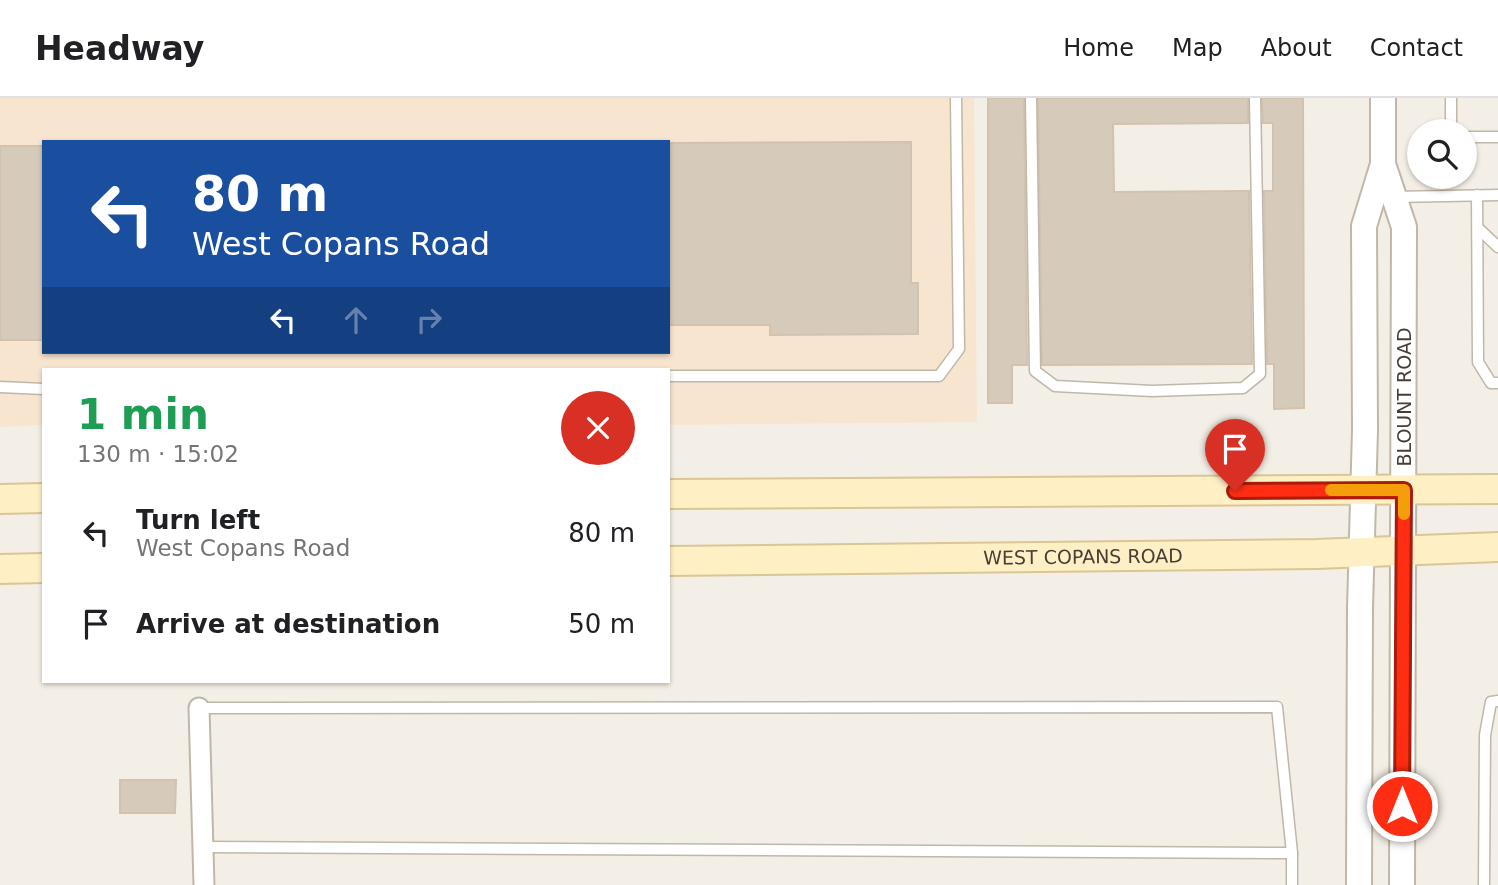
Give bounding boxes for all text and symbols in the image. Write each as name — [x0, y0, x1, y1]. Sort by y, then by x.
text: Headway — [35, 29, 204, 68]
text: Home — [1063, 34, 1134, 62]
text: Map — [1172, 34, 1223, 62]
text: About — [1261, 34, 1332, 62]
text: Contact — [1370, 34, 1463, 62]
map controls — [1407, 119, 1477, 189]
button: search — [1407, 119, 1477, 189]
text: 80 m — [192, 166, 328, 223]
icon: left — [77, 168, 168, 259]
text: West Copans Road — [192, 225, 490, 263]
icon: left — [264, 301, 302, 339]
icon: ahead — [337, 301, 375, 339]
icon: right — [410, 301, 448, 339]
street label: BLOUNT ROAD — [1393, 327, 1415, 467]
text: 1 min — [77, 390, 209, 439]
button: close — [561, 391, 635, 465]
pin — [1205, 419, 1265, 491]
icon: arrive — [1216, 430, 1254, 468]
text: 130 m · 15:02 — [77, 441, 239, 467]
text: Turn left — [136, 505, 260, 535]
icon: left — [77, 514, 115, 552]
text: 80 m — [568, 518, 635, 548]
text: West Copans Road — [136, 535, 350, 561]
street label: WEST COPANS ROAD — [983, 544, 1183, 569]
icon: arrive — [77, 605, 115, 643]
text: Arrive at destination — [136, 609, 440, 639]
text: 50 m — [568, 609, 635, 639]
position arrow — [1365, 769, 1439, 843]

